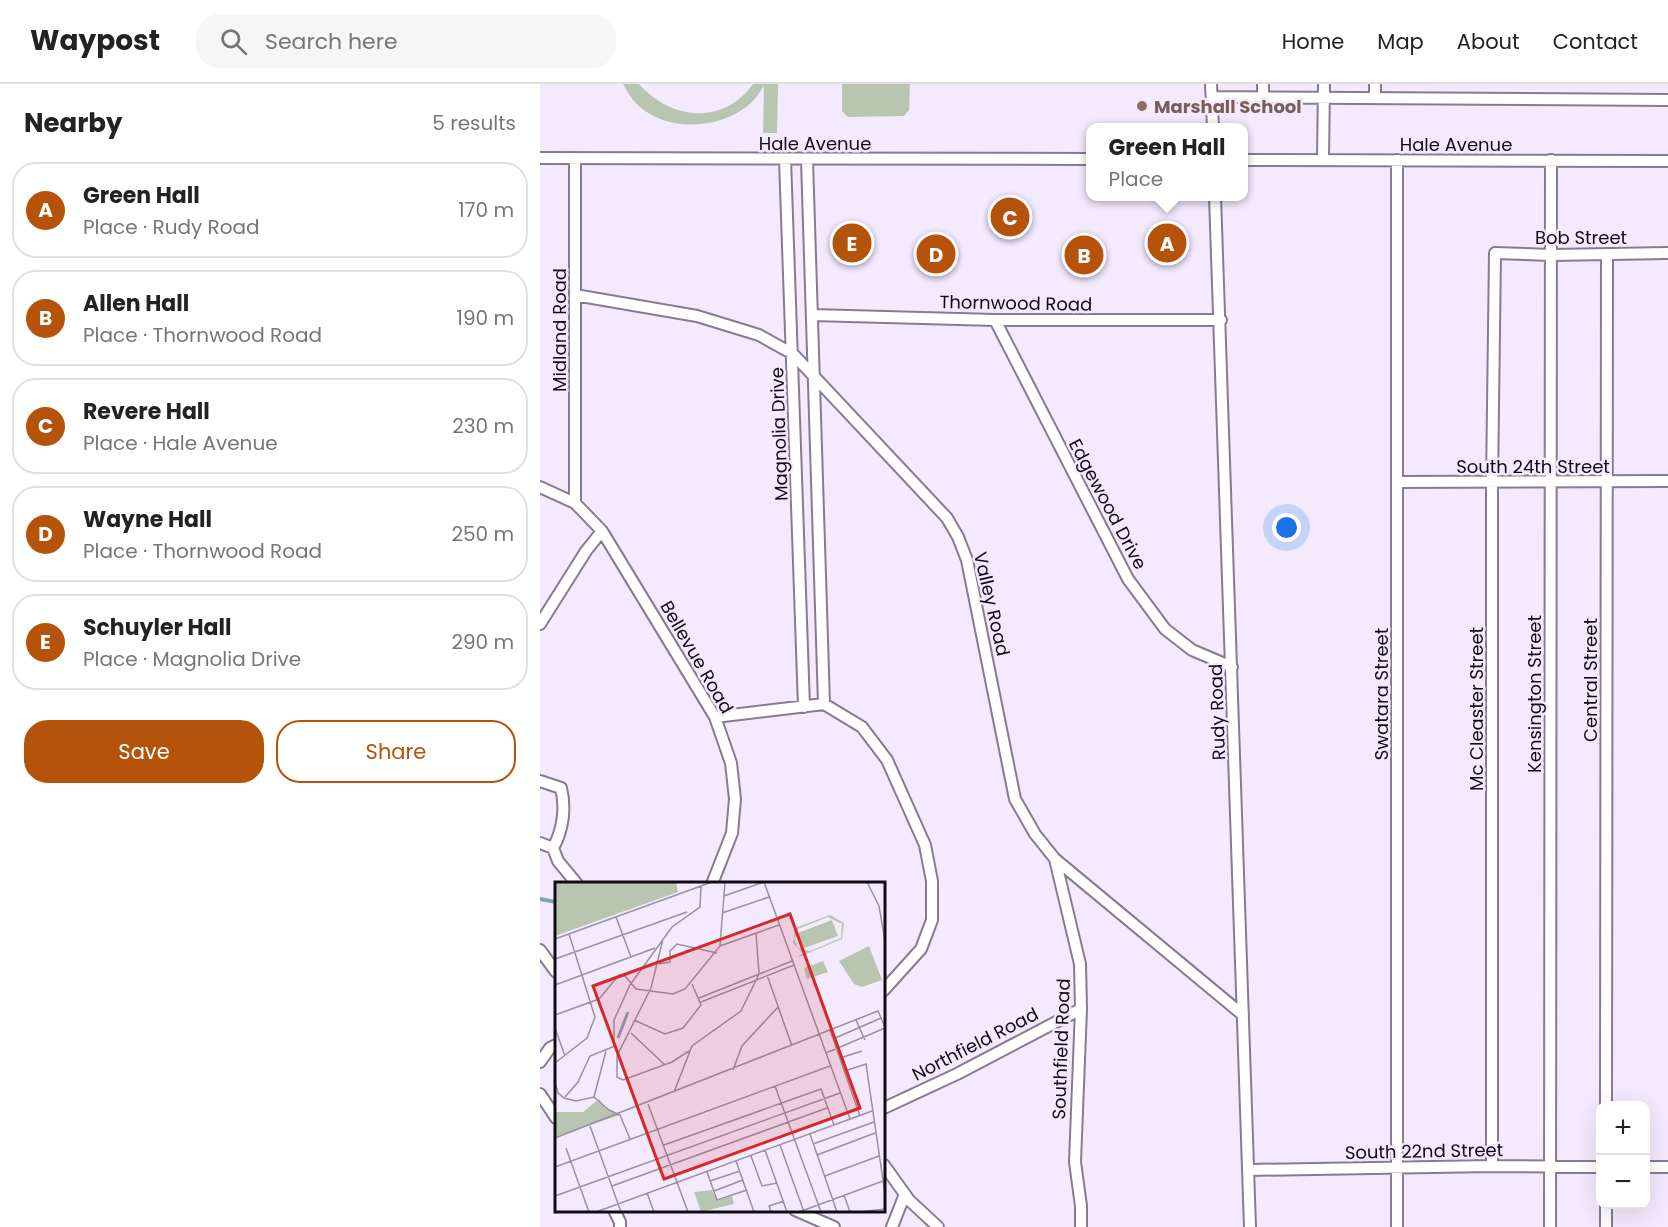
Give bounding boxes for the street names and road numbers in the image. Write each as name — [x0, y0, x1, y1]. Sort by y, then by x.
street label: Hale Avenue — [759, 131, 871, 156]
street label: Hale Avenue — [1400, 132, 1512, 157]
street label: Bob Street — [1535, 225, 1627, 250]
street label: Midland Road — [547, 268, 572, 392]
street label: Thornwood Road — [939, 289, 1093, 317]
street label: Magnolia Drive — [764, 367, 794, 501]
street label: Edgewood Drive — [1063, 434, 1153, 574]
street label: South 24th Street — [1456, 454, 1610, 479]
street label: Valley Road — [968, 550, 1016, 658]
street label: Bellevue Road — [655, 596, 739, 718]
street label: Kensington Street — [1522, 615, 1547, 773]
street label: Central Street — [1578, 618, 1603, 742]
street label: Mc Cleaster Street — [1464, 627, 1489, 791]
street label: Swatara Street — [1369, 628, 1394, 760]
street label: Rudy Road — [1203, 663, 1231, 761]
street label: Southfield Road — [1046, 978, 1076, 1120]
street label: Northfield Road — [908, 1001, 1042, 1087]
street label: South 22nd Street — [1345, 1137, 1503, 1165]

